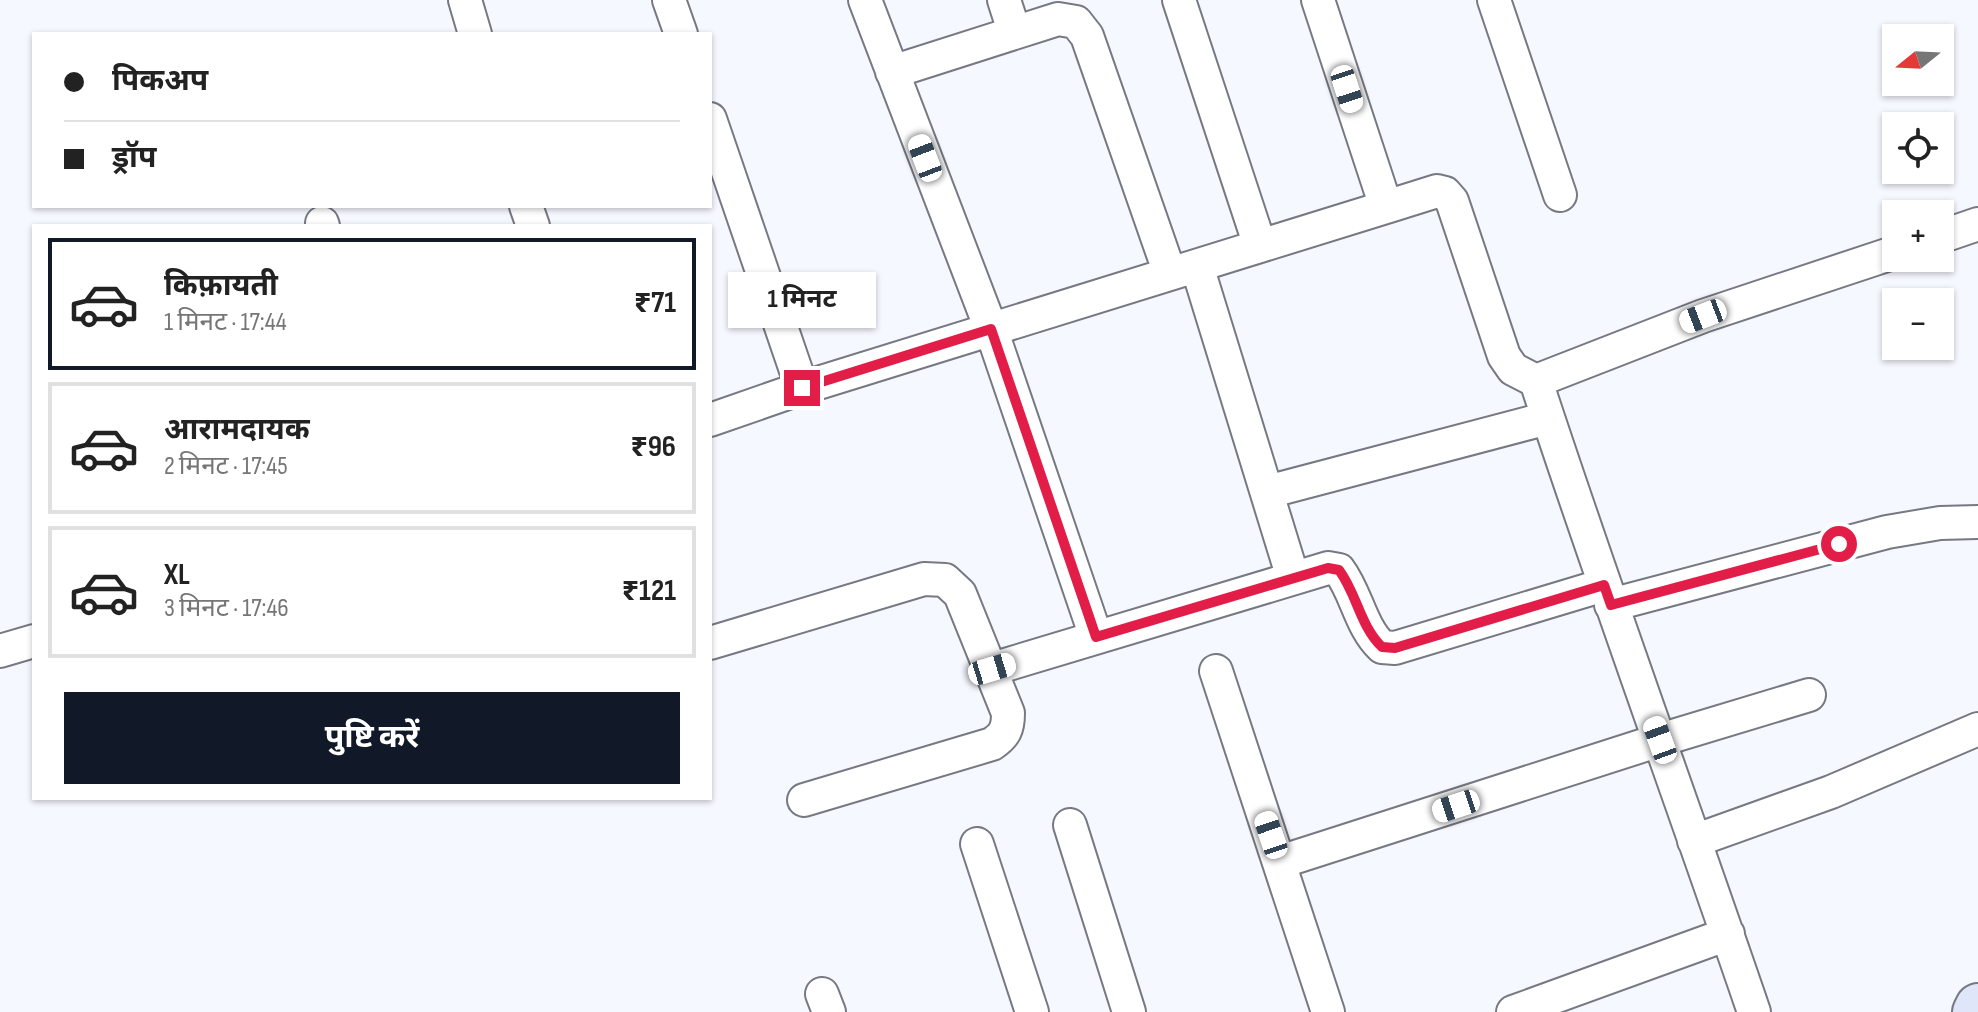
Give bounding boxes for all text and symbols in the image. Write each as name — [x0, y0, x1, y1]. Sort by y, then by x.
north arrow — [1882, 24, 1954, 96]
map controls — [1882, 24, 1954, 360]
car — [1328, 62, 1366, 116]
text: पिकअप — [112, 63, 208, 99]
button: locate — [1882, 112, 1954, 184]
car — [905, 131, 945, 185]
text: ड्रॉप — [112, 140, 156, 176]
button: + — [1882, 200, 1954, 272]
icon: car — [68, 268, 140, 340]
text: किफ़ायती — [164, 268, 278, 304]
callout: 1 मिनट — [728, 272, 876, 328]
text: 1 मिनट — [768, 284, 836, 315]
text: ₹71 — [634, 285, 676, 321]
button: − — [1882, 288, 1954, 360]
car — [1676, 296, 1730, 336]
text: 1 मिनट · 17:44 — [164, 307, 287, 338]
route end — [784, 370, 820, 406]
icon: car — [68, 412, 140, 484]
text: आरामदायक — [164, 412, 310, 448]
text: ₹96 — [630, 429, 676, 465]
text: 2 मिनट · 17:45 — [164, 451, 288, 482]
route start — [1821, 526, 1857, 562]
icon: car — [68, 556, 140, 628]
text: XL — [164, 557, 190, 593]
text: ₹121 — [622, 573, 676, 609]
text: 3 मिनट · 17:46 — [164, 593, 289, 624]
car — [966, 651, 1018, 687]
button: पुष्टि करें — [64, 692, 680, 784]
car — [1641, 713, 1679, 767]
car — [1429, 787, 1483, 825]
car — [1252, 808, 1290, 862]

